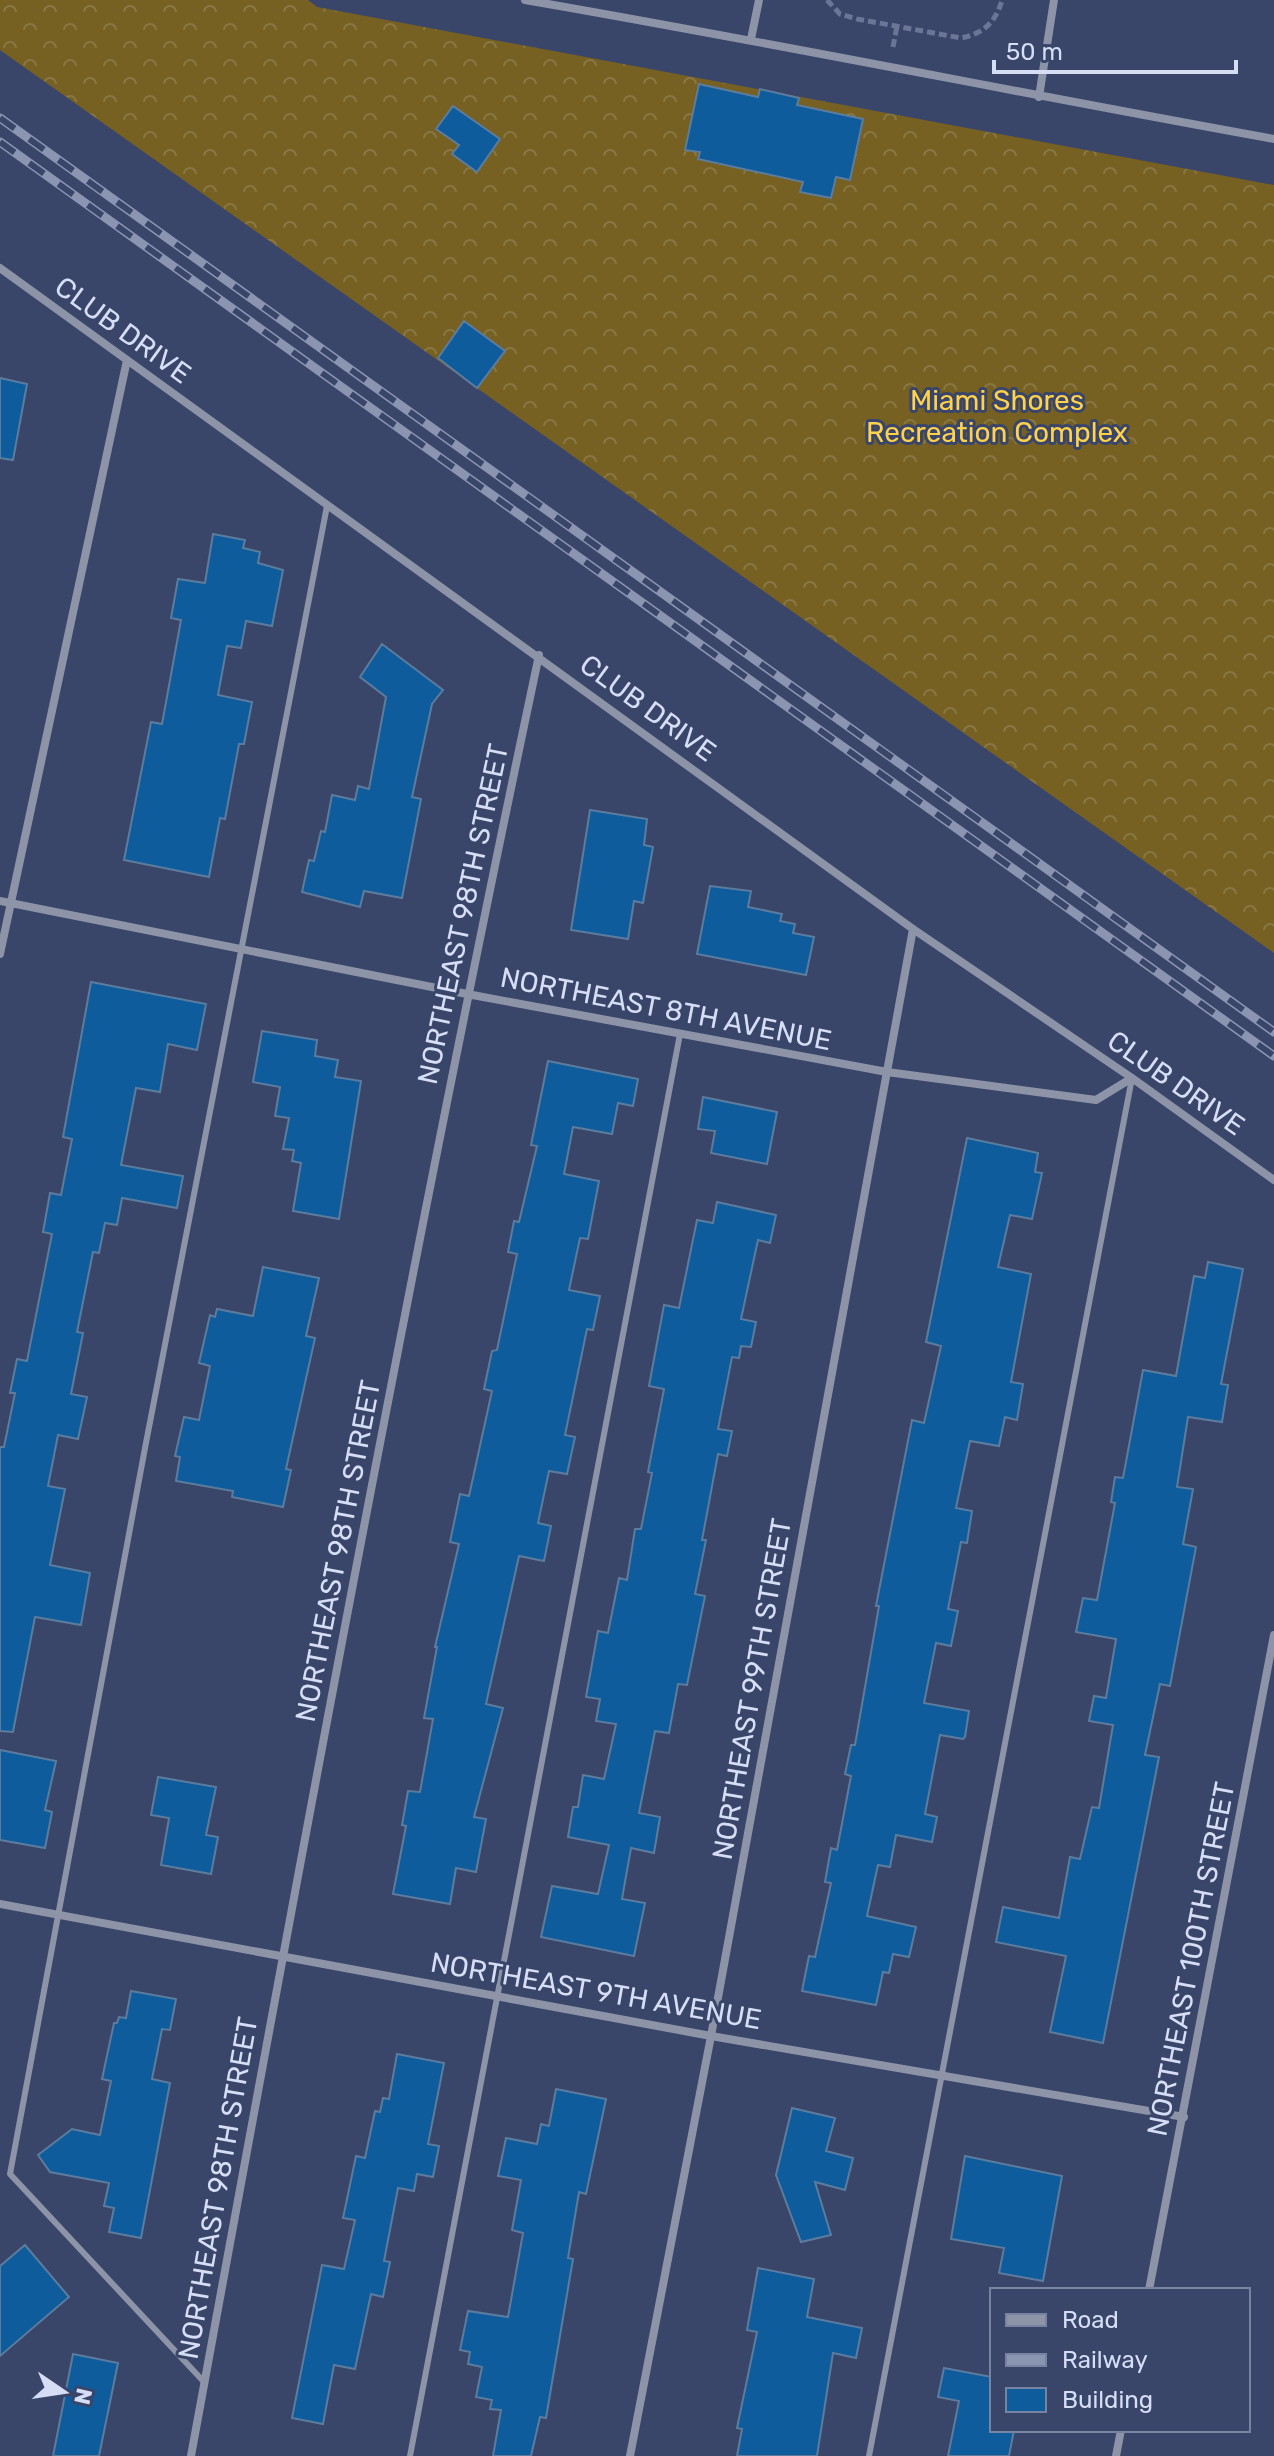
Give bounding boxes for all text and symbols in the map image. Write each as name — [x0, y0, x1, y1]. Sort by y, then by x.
scale bar — [994, 24, 1236, 74]
text: 50 m — [1006, 38, 1063, 66]
street label: CLUB DRIVE — [49, 270, 197, 390]
park label: Miami Shores Recreation Complex — [866, 384, 1128, 449]
street label: CLUB DRIVE — [574, 648, 722, 768]
street label: NORTHEAST 98TH STREET — [411, 741, 515, 1087]
street label: NORTHEAST 8TH AVENUE — [498, 961, 834, 1057]
street label: CLUB DRIVE — [1101, 1024, 1251, 1142]
street label: NORTHEAST 98TH STREET — [289, 1377, 387, 1725]
street label: NORTHEAST 99TH STREET — [706, 1516, 798, 1862]
street label: NORTHEAST 100TH STREET — [1140, 1779, 1242, 2139]
street label: NORTHEAST 9TH AVENUE — [428, 1946, 764, 2036]
street label: NORTHEAST 98TH STREET — [172, 2014, 264, 2362]
legend — [990, 2288, 1250, 2432]
text: Road — [1062, 2306, 1119, 2334]
text: Railway — [1062, 2346, 1148, 2374]
north arrow — [24, 2352, 104, 2432]
text: N — [68, 2386, 98, 2407]
text: Building — [1062, 2386, 1153, 2414]

